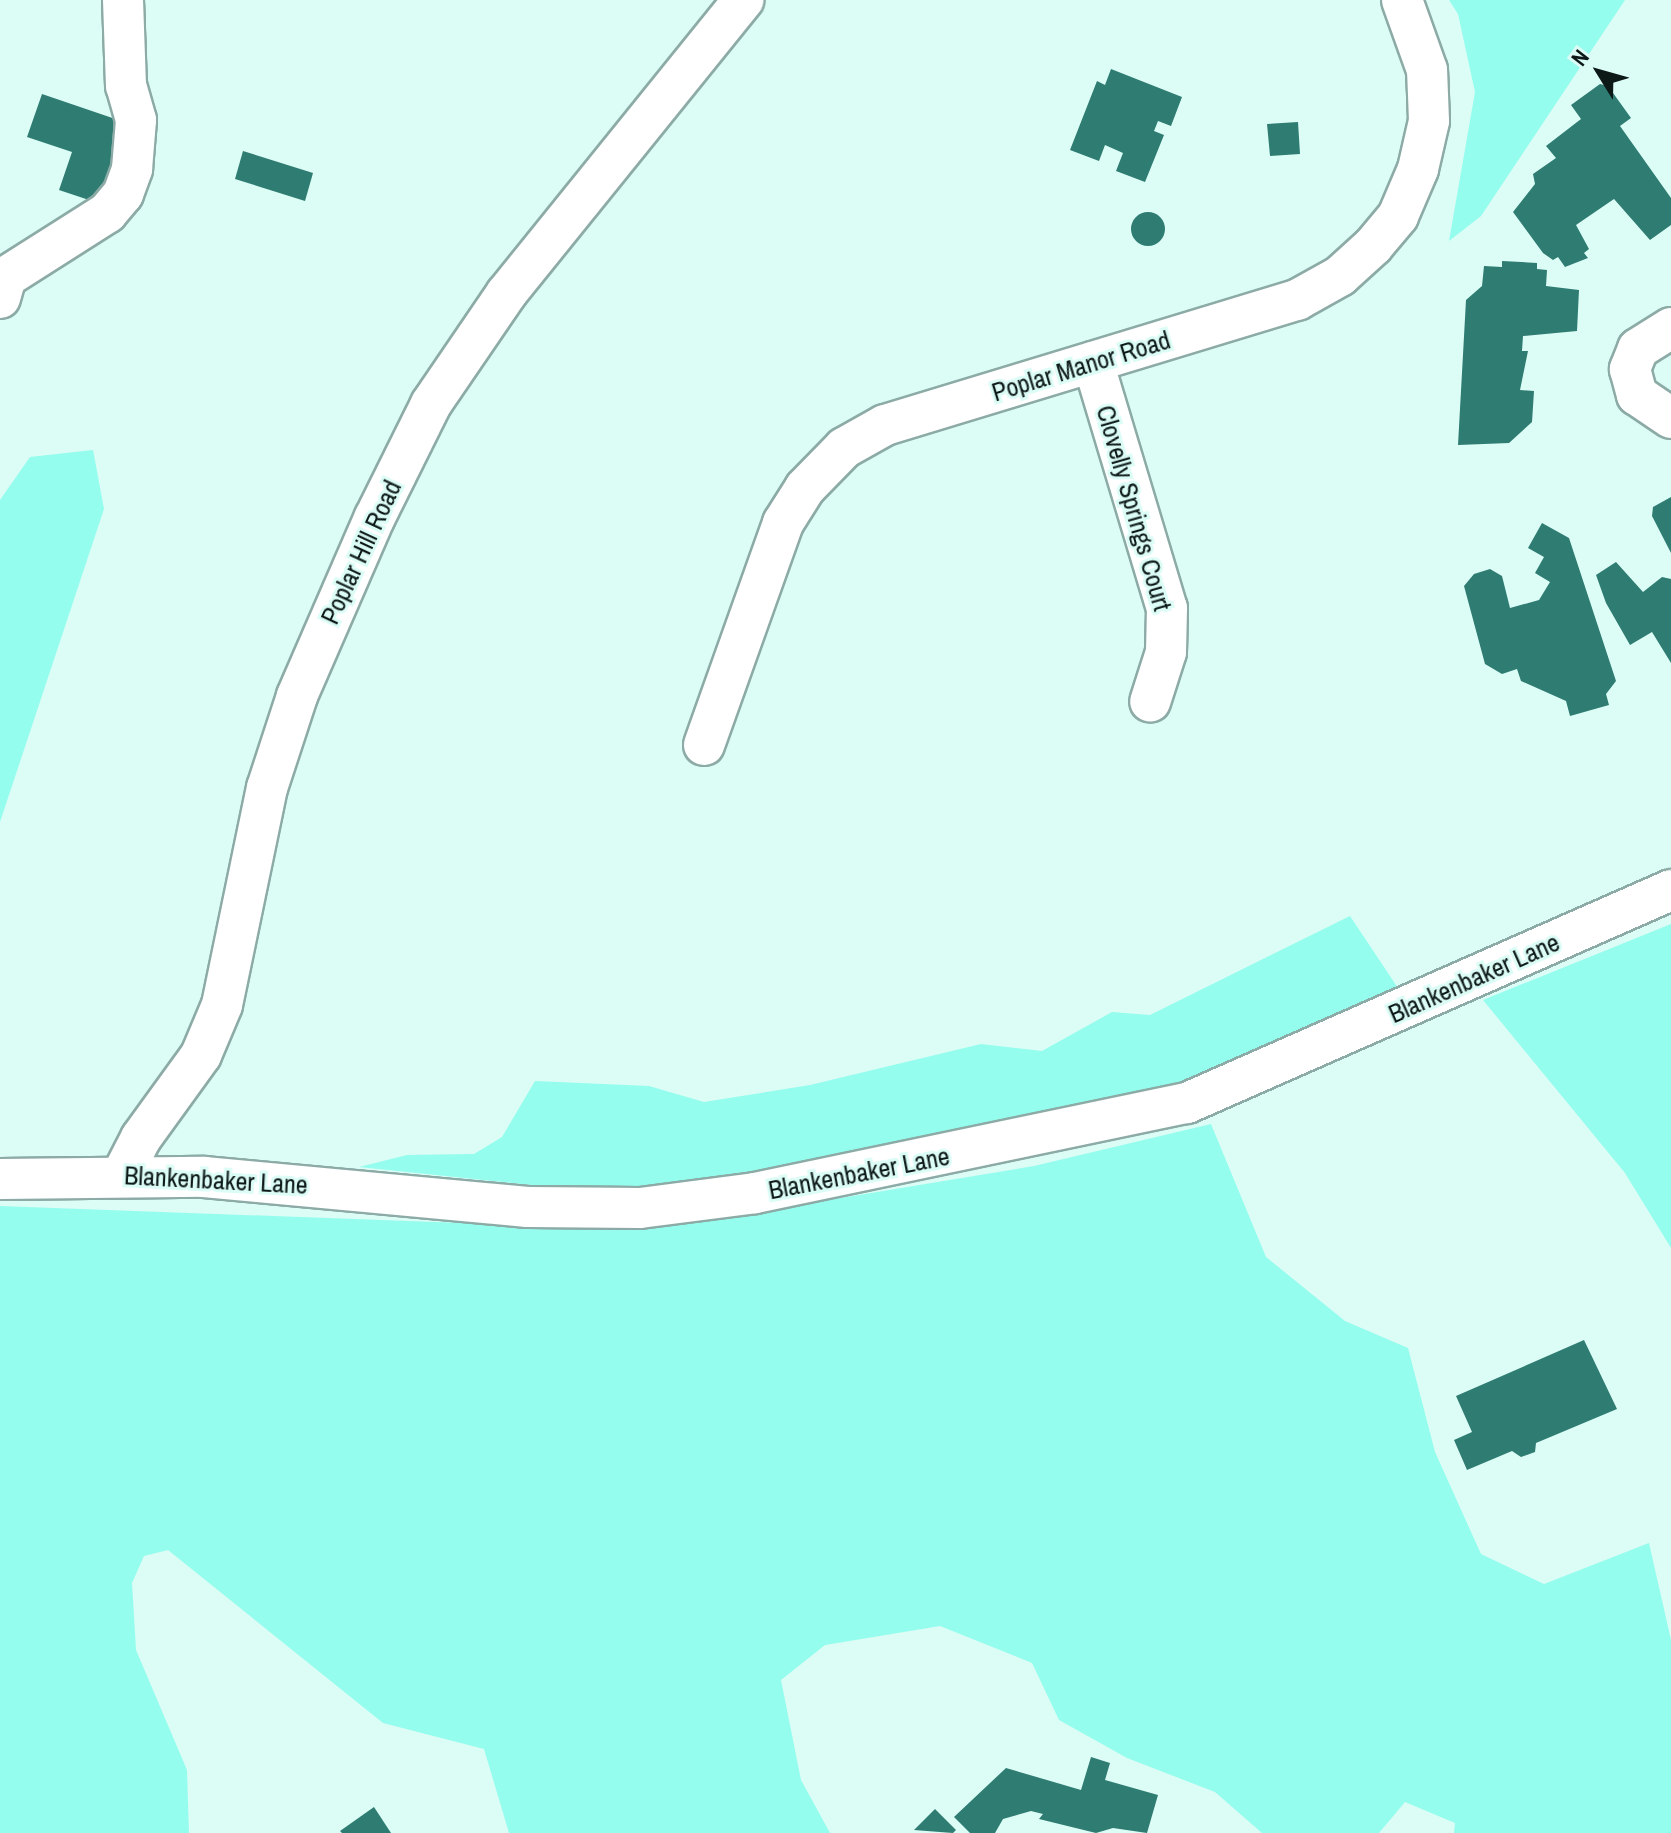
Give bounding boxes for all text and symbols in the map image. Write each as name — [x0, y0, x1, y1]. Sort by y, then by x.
north arrow — [1559, 32, 1639, 112]
text: N — [1564, 43, 1596, 72]
street label: Poplar Manor Road — [988, 324, 1174, 408]
street label: Clovelly Springs Court — [1090, 402, 1178, 614]
street label: Poplar Hill Road — [314, 475, 408, 629]
street label: Blankenbaker Lane — [1384, 926, 1564, 1030]
street label: Blankenbaker Lane — [766, 1140, 952, 1206]
street label: Blankenbaker Lane — [123, 1160, 309, 1200]

